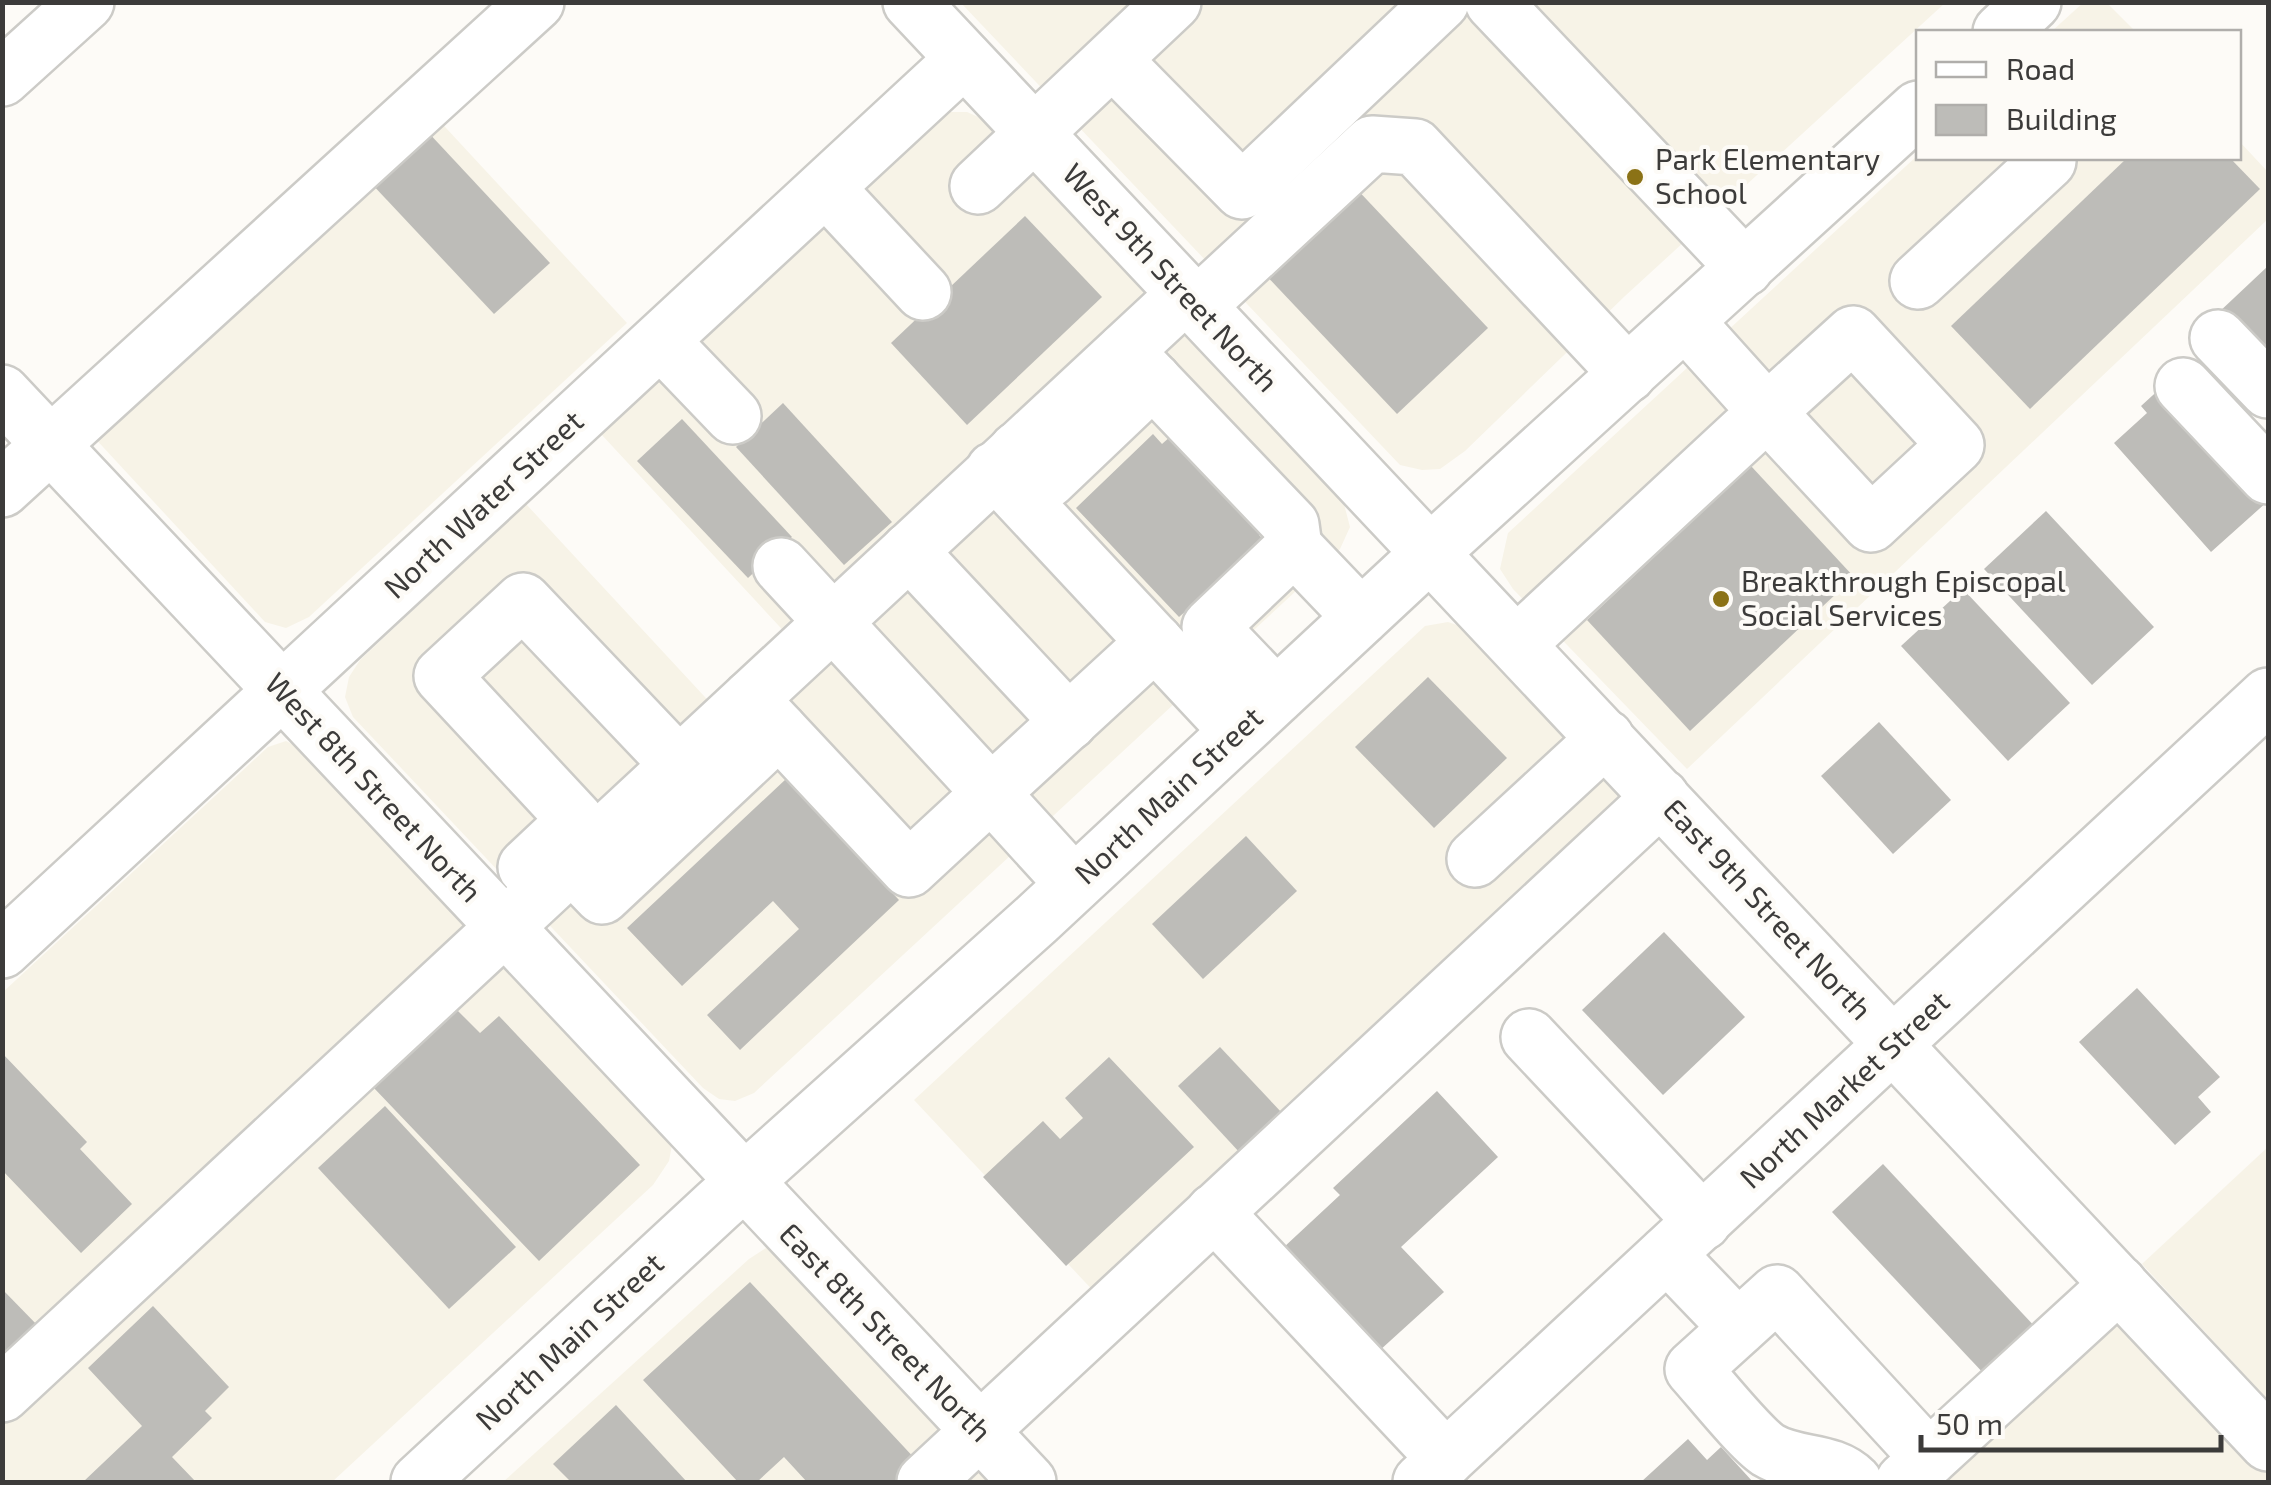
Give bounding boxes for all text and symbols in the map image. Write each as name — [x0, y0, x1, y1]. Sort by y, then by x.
legend — [1916, 30, 2241, 160]
text: Road — [2006, 50, 2075, 86]
text: Building — [2006, 100, 2117, 136]
place label: Park Elementary School — [1655, 140, 1880, 210]
street label: West 9th Street North — [1056, 155, 1287, 398]
marker: Park Elementary School — [1624, 166, 1646, 188]
street label: North Water Street — [376, 402, 590, 605]
place label: Breakthrough Episcopal Social Services — [1741, 562, 2066, 632]
marker: Breakthrough Episcopal Social Services — [1710, 588, 1732, 610]
street label: West 8th Street North — [259, 665, 490, 909]
street label: North Main Street — [1066, 698, 1269, 891]
street label: East 9th Street North — [1657, 791, 1880, 1026]
street label: North Market Street — [1732, 982, 1956, 1195]
street label: East 8th Street North — [773, 1215, 1000, 1448]
street label: North Main Street — [467, 1244, 670, 1437]
scale bar — [1921, 1390, 2221, 1452]
text: 50 m — [1936, 1405, 2003, 1441]

